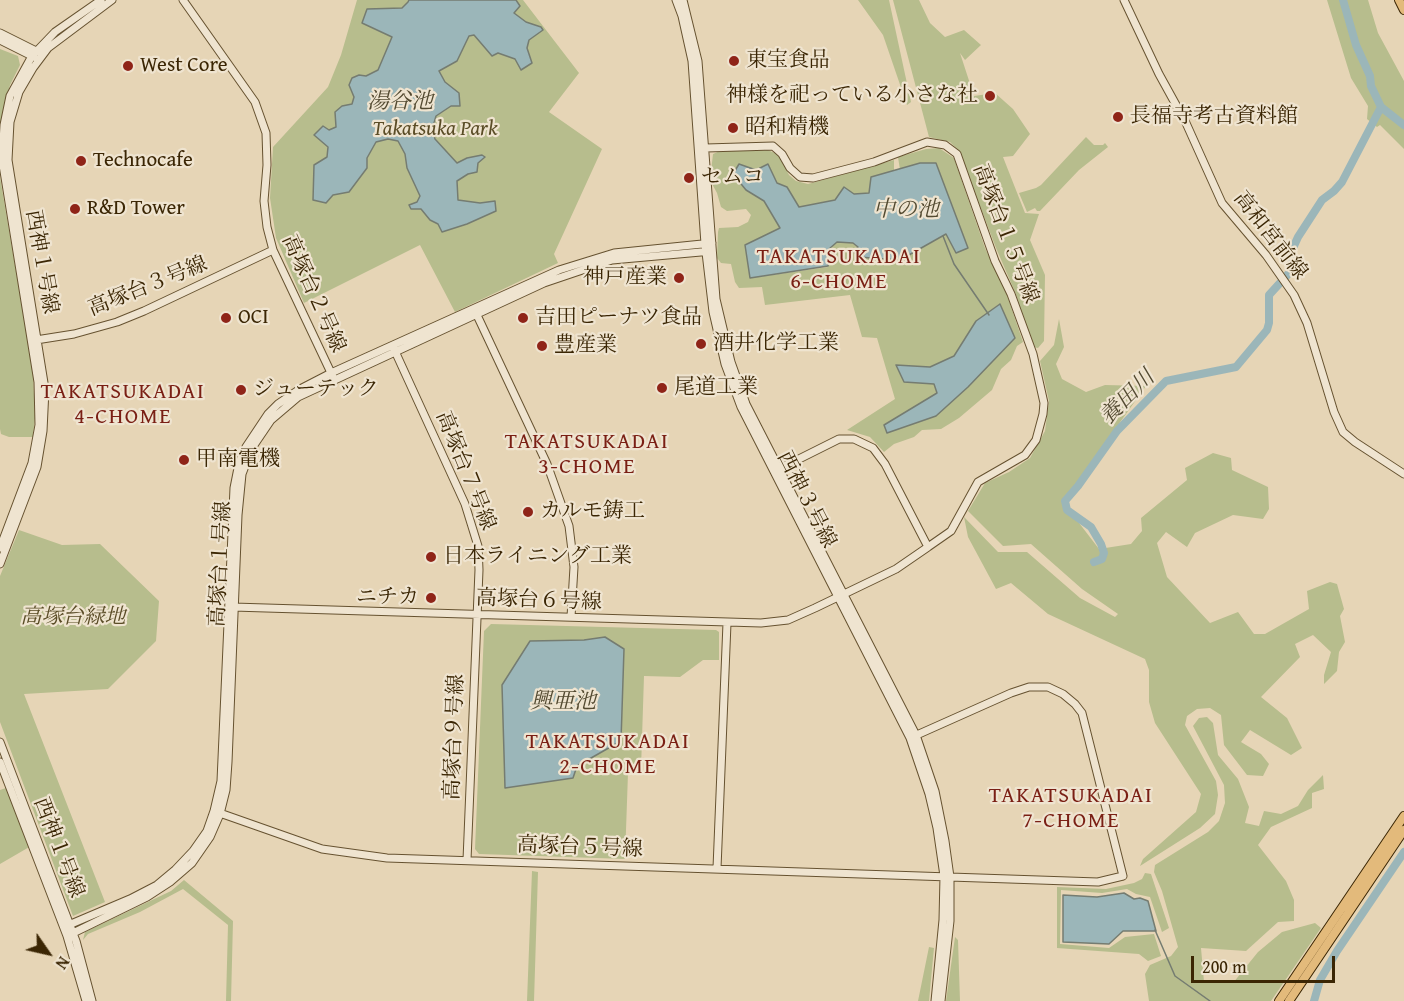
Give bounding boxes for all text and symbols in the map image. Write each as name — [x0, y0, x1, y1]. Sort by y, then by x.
place label: 東宝食品 — [746, 48, 830, 74]
place label: West Core — [140, 53, 228, 79]
marker: 東宝食品 — [727, 54, 741, 68]
marker: West Core — [121, 59, 135, 73]
place label: 神様を祀っている小さな社 — [726, 83, 978, 109]
water label: 湯谷池 — [367, 89, 433, 115]
marker: 神様を祀っている小さな社 — [983, 89, 997, 103]
place label: 長福寺考古資料館 — [1130, 104, 1298, 130]
marker: 長福寺考古資料館 — [1111, 110, 1125, 124]
place label: 昭和精機 — [745, 115, 829, 141]
park label: Takatsuka Park — [373, 117, 497, 143]
marker: 昭和精機 — [726, 121, 740, 135]
place label: Technocafe — [93, 148, 193, 174]
marker: Technocafe — [74, 154, 88, 168]
street label: 高塚台１５号線 — [967, 161, 1043, 307]
place label: セムコ — [701, 165, 764, 191]
marker: セムコ — [682, 171, 696, 185]
street label: 高和宮前線 — [1228, 187, 1312, 285]
place label: R&D Tower — [87, 196, 185, 222]
water label: 中の池 — [873, 197, 939, 223]
marker: R&D Tower — [68, 202, 82, 216]
street label: 西神１号線 — [19, 208, 63, 316]
street label: 高塚台２号線 — [276, 231, 350, 357]
district label: TAKATSUKADAI 6-CHOME — [757, 244, 921, 296]
street label: 高塚台３号線 — [85, 252, 211, 322]
place label: 神戸産業 — [583, 265, 667, 291]
marker: 神戸産業 — [672, 271, 686, 285]
place label: OCI — [238, 305, 269, 331]
place label: 吉田ピーナツ食品 — [535, 305, 702, 331]
marker: OCI — [219, 311, 233, 325]
marker: 吉田ピーナツ食品 — [516, 311, 530, 325]
place label: 酒井化学工業 — [713, 331, 839, 357]
place label: 豊産業 — [554, 333, 617, 359]
marker: 酒井化学工業 — [694, 337, 708, 351]
marker: 豊産業 — [535, 339, 549, 353]
water label: 養田川 — [1095, 365, 1161, 431]
place label: 尾道工業 — [674, 375, 758, 401]
place label: ジューテック — [253, 377, 379, 403]
district label: TAKATSUKADAI 4-CHOME — [41, 379, 205, 430]
marker: 尾道工業 — [655, 381, 669, 395]
marker: ジューテック — [234, 383, 248, 397]
street label: 高塚台７号線 — [430, 408, 500, 534]
district label: TAKATSUKADAI 3-CHOME — [505, 429, 669, 481]
place label: 甲南電機 — [196, 447, 280, 473]
street label: 西神３号線 — [771, 448, 841, 552]
marker: 甲南電機 — [177, 453, 191, 467]
place label: カルモ鋳工 — [540, 499, 645, 525]
street label: 高塚台１号線 — [205, 500, 237, 628]
marker: カルモ鋳工 — [521, 505, 535, 519]
place label: 日本ライニング工業 — [443, 544, 632, 570]
marker: 日本ライニング工業 — [424, 550, 438, 564]
place label: ニチカ — [356, 585, 419, 611]
street label: 高塚台６号線 — [476, 586, 602, 616]
marker: ニチカ — [424, 591, 438, 605]
park label: 高塚台緑地 — [21, 605, 125, 631]
street label: 高塚台９号線 — [440, 674, 470, 800]
water label: 興亜池 — [530, 689, 596, 715]
district label: TAKATSUKADAI 2-CHOME — [526, 729, 690, 780]
district label: TAKATSUKADAI 7-CHOME — [989, 783, 1153, 834]
street label: 西神１号線 — [27, 794, 89, 902]
street label: 高塚台５号線 — [517, 833, 643, 863]
north arrow — [18, 923, 78, 983]
scale bar — [1194, 944, 1338, 982]
text: N — [50, 952, 76, 974]
text: 200 m — [1202, 953, 1247, 980]

